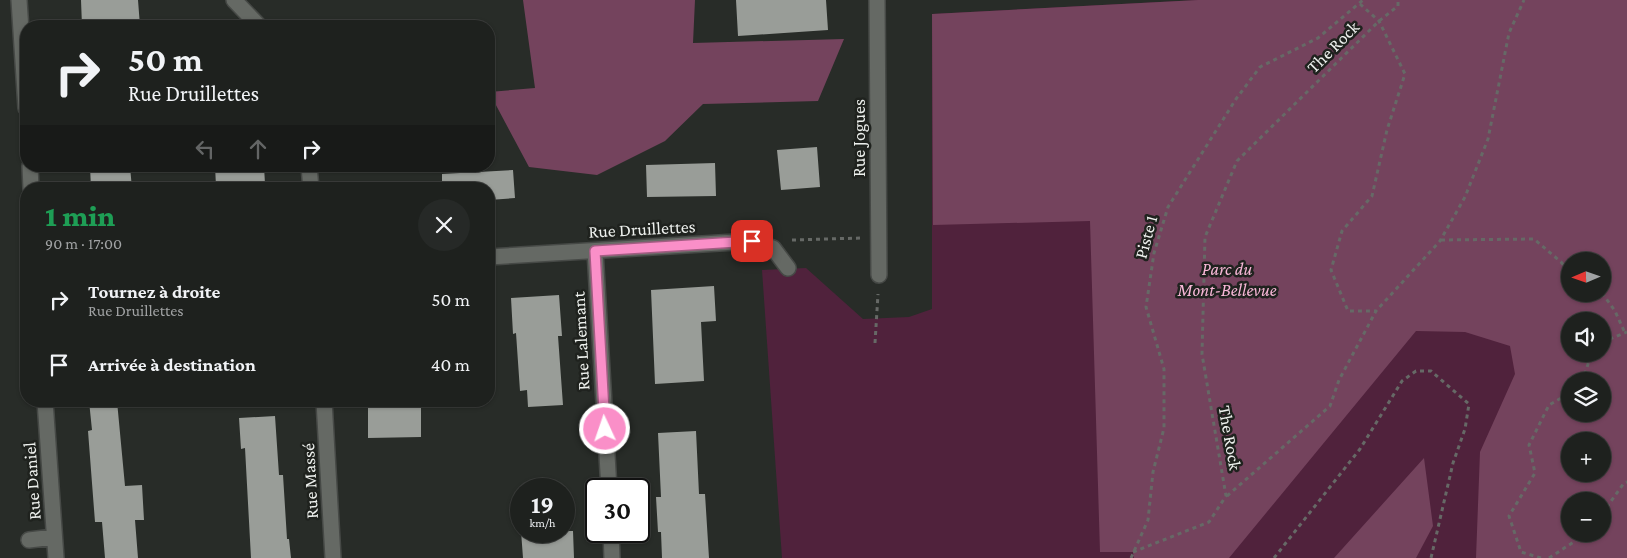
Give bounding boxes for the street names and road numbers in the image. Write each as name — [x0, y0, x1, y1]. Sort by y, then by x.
street label: The Rock — [1303, 17, 1363, 77]
street label: Rue Jogues — [849, 99, 869, 177]
street label: Piste 1 — [1131, 213, 1161, 261]
street label: Rue Druillettes — [588, 216, 696, 242]
street label: Rue Lalemant — [568, 290, 594, 391]
street label: The Rock — [1214, 404, 1246, 472]
street label: Rue Daniel — [19, 441, 45, 521]
street label: Rue Massé — [298, 442, 322, 519]

